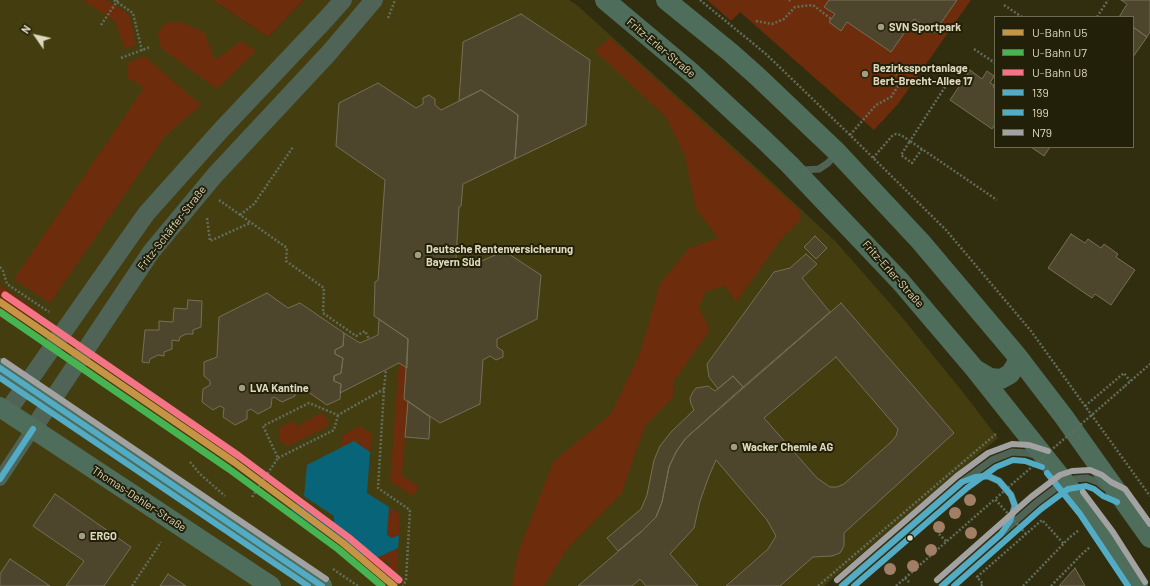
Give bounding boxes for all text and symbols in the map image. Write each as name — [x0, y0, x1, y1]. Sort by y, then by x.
street label: Fritz-Erler-Straße — [624, 15, 698, 81]
north arrow — [16, 16, 56, 56]
legend — [994, 16, 1134, 148]
place label: SVN Sportpark — [889, 20, 961, 34]
text: N — [18, 22, 33, 36]
marker: SVN Sportpark — [876, 22, 886, 32]
text: U-Bahn U5 — [1032, 25, 1087, 39]
text: U-Bahn U7 — [1032, 45, 1087, 59]
place label: Bezirkssportanlage Bert-Brecht-Allee 17 — [873, 61, 972, 87]
text: U-Bahn U8 — [1032, 65, 1087, 79]
marker: Bezirkssportanlage Bert-Brecht-Allee 17 — [860, 69, 870, 79]
text: 139 — [1032, 85, 1049, 99]
text: 199 — [1032, 105, 1049, 119]
text: N79 — [1032, 125, 1052, 139]
street label: Fritz-Schäffer-Straße — [135, 183, 209, 273]
street label: Fritz-Erler-Straße — [859, 238, 927, 310]
place label: Deutsche Rentenversicherung Bayern Süd — [426, 242, 573, 268]
marker: Deutsche Rentenversicherung Bayern Süd — [413, 250, 423, 260]
place label: LVA Kantine — [250, 381, 309, 395]
marker: LVA Kantine — [237, 383, 247, 393]
place label: Wacker Chemie AG — [742, 440, 833, 454]
marker: Wacker Chemie AG — [729, 442, 739, 452]
street label: Thomas-Dehler-Straße — [89, 464, 189, 534]
place label: ERGO — [90, 529, 117, 543]
marker: ERGO — [77, 531, 87, 541]
unlabelled marker — [905, 533, 915, 543]

